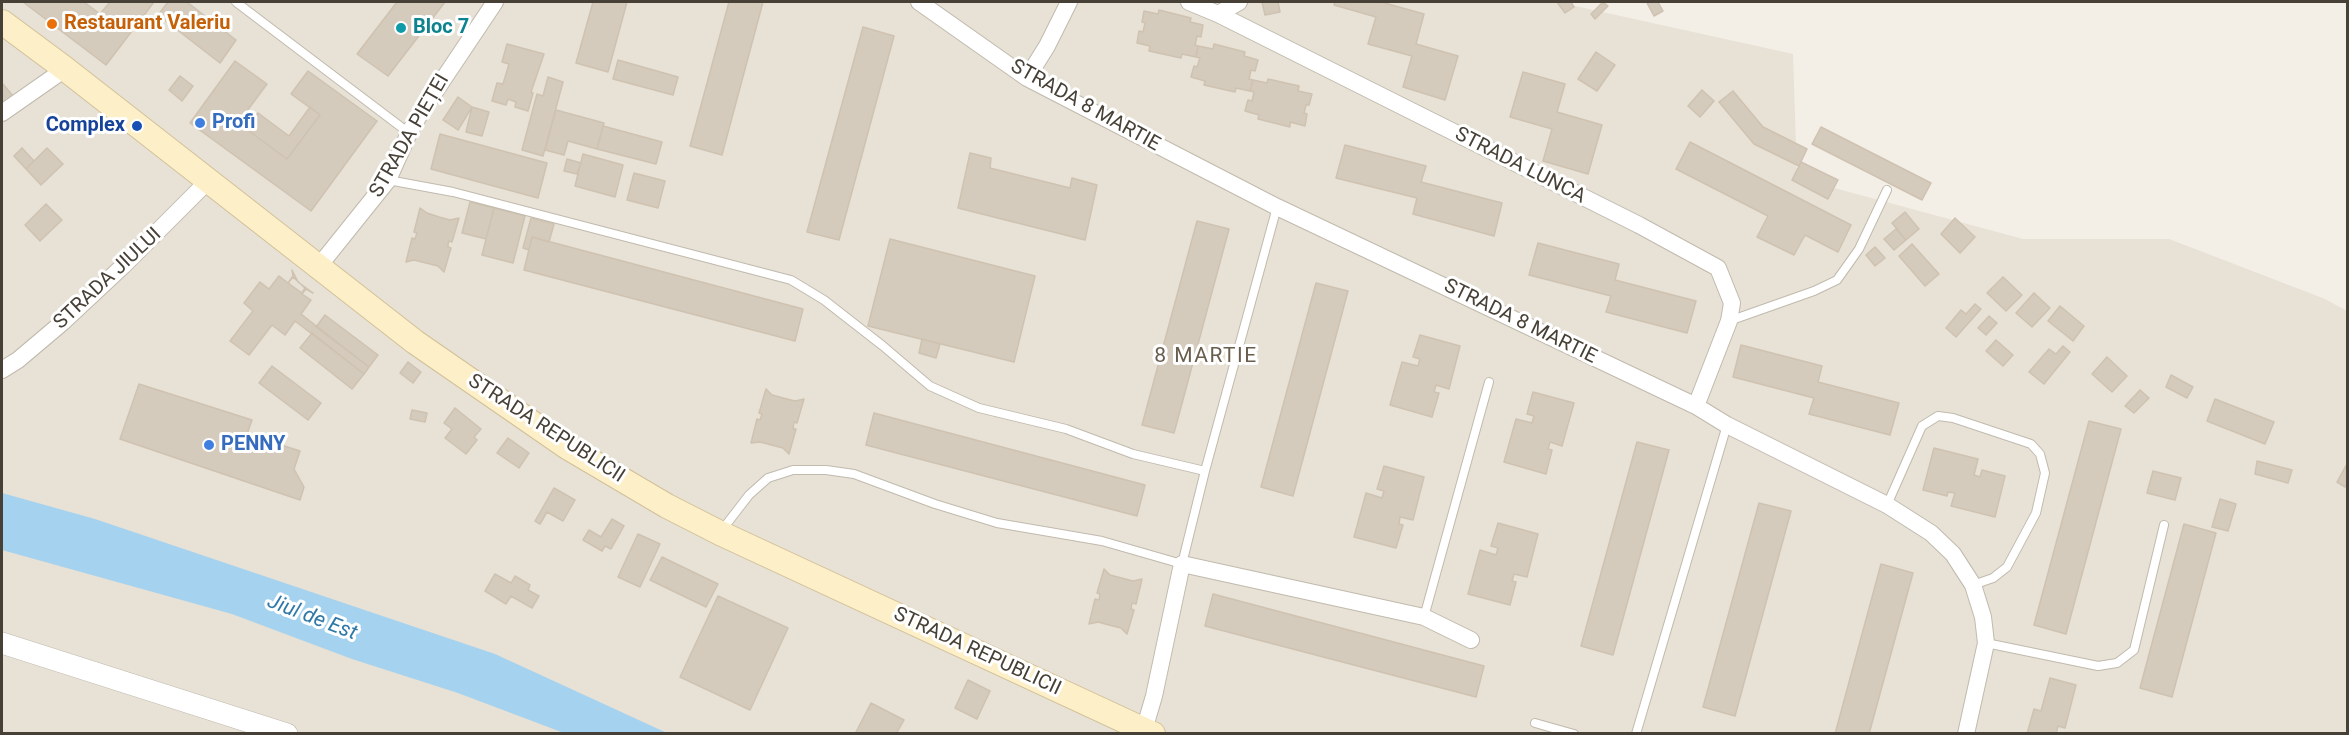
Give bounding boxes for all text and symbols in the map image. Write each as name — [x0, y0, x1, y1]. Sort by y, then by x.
place label: Restaurant Valeriu — [64, 12, 230, 36]
place label: Bloc 7 — [413, 16, 469, 40]
marker: Restaurant Valeriu — [45, 17, 59, 31]
marker: Bloc 7 — [394, 21, 408, 35]
street label: STRADA 8 MARTIE — [1006, 55, 1164, 157]
street label: STRADA PIEȚEI — [365, 70, 455, 202]
place label: Profi — [212, 111, 255, 135]
place label: Complex — [46, 114, 125, 138]
marker: Profi — [193, 116, 207, 130]
marker: Complex — [130, 119, 144, 133]
street label: STRADA LUNCA — [1451, 123, 1589, 209]
street label: STRADA JIULUI — [49, 223, 167, 335]
street label: STRADA 8 MARTIE — [1440, 275, 1600, 369]
district label: 8 MARTIE — [1154, 344, 1258, 370]
street label: STRADA REPUBLICII — [463, 369, 629, 489]
place label: PENNY — [221, 433, 285, 457]
marker: PENNY — [202, 438, 216, 452]
water label: Jiul de Est — [264, 589, 360, 647]
street label: STRADA REPUBLICII — [889, 603, 1065, 701]

